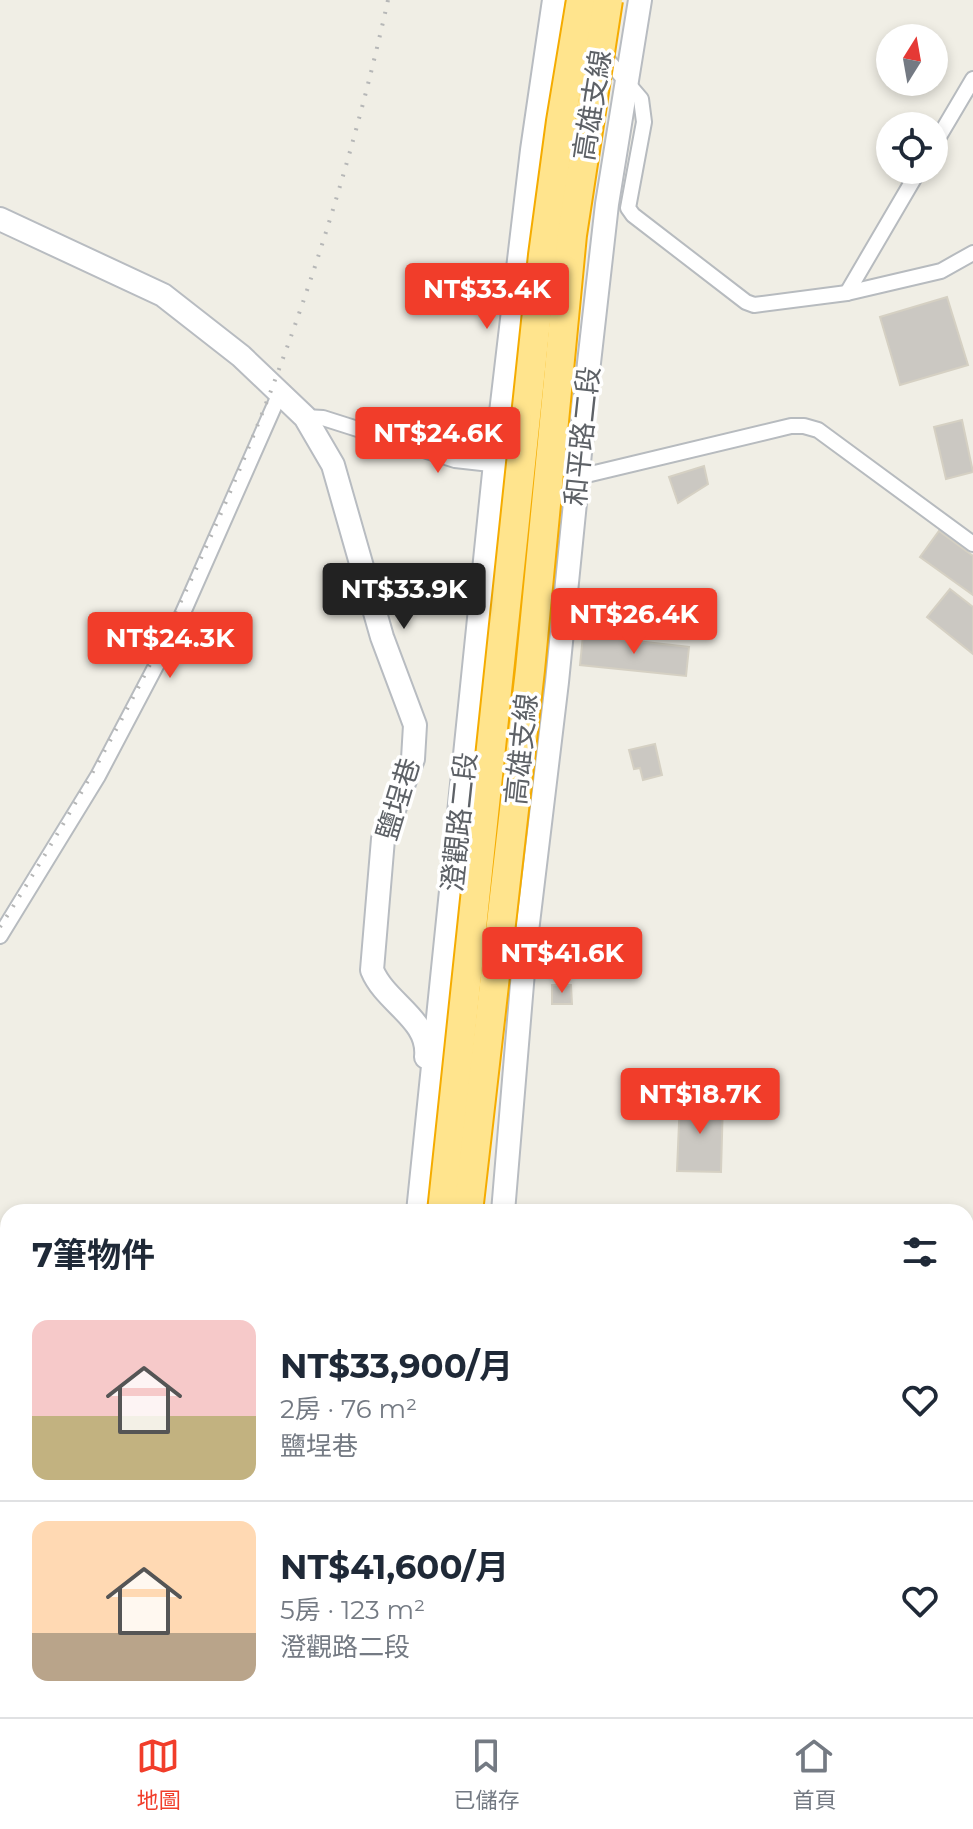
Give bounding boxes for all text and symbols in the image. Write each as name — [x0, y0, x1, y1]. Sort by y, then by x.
north arrow — [876, 24, 948, 96]
map controls — [876, 24, 948, 184]
street label: 高雄支線 — [566, 47, 618, 163]
button: locate — [876, 112, 948, 184]
pin: NT$33.4K — [404, 263, 570, 331]
text: NT$33.4K — [423, 273, 551, 305]
street label: 和平路二段 — [558, 365, 606, 507]
pin: NT$24.6K — [355, 407, 521, 475]
text: NT$24.6K — [373, 417, 503, 449]
pin: NT$33.9K — [321, 563, 487, 631]
text: NT$33.9K — [341, 573, 467, 605]
pin: NT$26.4K — [551, 588, 717, 656]
text: NT$26.4K — [569, 598, 699, 630]
pin: NT$24.3K — [87, 612, 253, 680]
text: NT$24.3K — [106, 622, 234, 654]
street label: 高雄支線 — [498, 692, 544, 806]
street label: 澄觀路二段 — [435, 751, 483, 893]
street label: 鹽埕巷 — [369, 754, 427, 844]
pin: NT$41.6K — [479, 927, 645, 995]
text: NT$41.6K — [500, 937, 624, 969]
pin: NT$18.7K — [617, 1068, 783, 1136]
text: NT$18.7K — [639, 1078, 761, 1110]
icon: filters — [898, 1230, 942, 1274]
text: 7筆物件 — [32, 1234, 155, 1276]
text: NT$33,900/月 — [280, 1345, 513, 1387]
icon: home — [96, 1352, 192, 1448]
icon: heart — [898, 1378, 942, 1422]
text: 2房 · 76 m² — [280, 1393, 417, 1425]
text: 鹽埕巷 — [280, 1430, 358, 1462]
text: NT$41,600/月 — [280, 1546, 509, 1588]
icon: home — [96, 1553, 192, 1649]
icon: heart — [898, 1579, 942, 1623]
text: 5房 · 123 m² — [280, 1594, 425, 1626]
text: 澄觀路二段 — [280, 1631, 410, 1663]
tab: 地圖 — [136, 1734, 181, 1814]
tab: 已儲存 — [453, 1734, 520, 1814]
tab: 首頁 — [792, 1734, 837, 1814]

